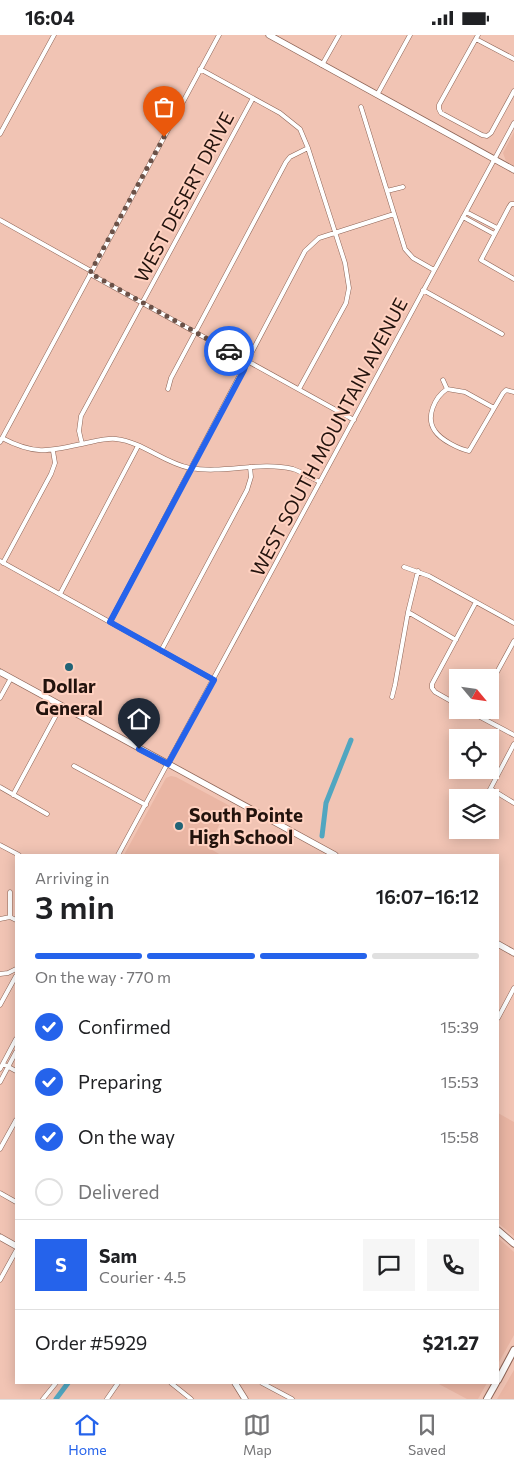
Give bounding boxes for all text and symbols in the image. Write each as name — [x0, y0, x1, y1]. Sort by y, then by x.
text: 16:04 — [25, 6, 75, 29]
pin — [143, 86, 185, 137]
icon: bag — [150, 93, 178, 121]
street label: WEST DESERT DRIVE — [129, 108, 238, 286]
street label: WEST SOUTH MOUNTAIN AVENUE — [245, 294, 412, 580]
courier — [204, 326, 254, 376]
icon: car — [215, 337, 243, 365]
marker: Dollar General — [63, 661, 75, 673]
north arrow — [449, 669, 499, 719]
map controls — [449, 669, 499, 839]
place label: Dollar General — [35, 674, 103, 719]
pin — [118, 698, 160, 749]
icon: home — [125, 705, 153, 733]
button: locate — [449, 729, 499, 779]
button: layers — [449, 789, 499, 839]
place label: South Pointe High School — [189, 803, 303, 848]
marker: South Pointe High School — [173, 820, 185, 832]
text: Arriving in — [35, 868, 109, 887]
text: 16:07–16:12 — [376, 885, 479, 908]
text: 3 min — [35, 886, 115, 926]
text: On the way · 770 m — [35, 967, 171, 986]
icon: check — [35, 1013, 63, 1041]
text: Confirmed — [78, 1015, 171, 1038]
text: 15:39 — [440, 1017, 479, 1036]
icon: check — [35, 1068, 63, 1096]
text: Preparing — [78, 1070, 162, 1093]
text: 15:53 — [441, 1072, 479, 1091]
icon: check — [35, 1123, 63, 1151]
text: On the way — [78, 1125, 175, 1148]
text: 15:58 — [440, 1127, 479, 1146]
text: Delivered — [78, 1180, 159, 1203]
button: chat — [363, 1239, 415, 1291]
button: phone — [427, 1239, 479, 1291]
text: Sam — [99, 1244, 137, 1267]
text: S — [55, 1253, 67, 1276]
text: Courier · 4.5 — [99, 1267, 186, 1286]
text: Order #5929 — [35, 1331, 147, 1354]
text: $21.27 — [423, 1331, 479, 1354]
tab: Home — [68, 1411, 107, 1458]
tab: Map — [243, 1411, 272, 1458]
tab: Saved — [408, 1411, 446, 1458]

